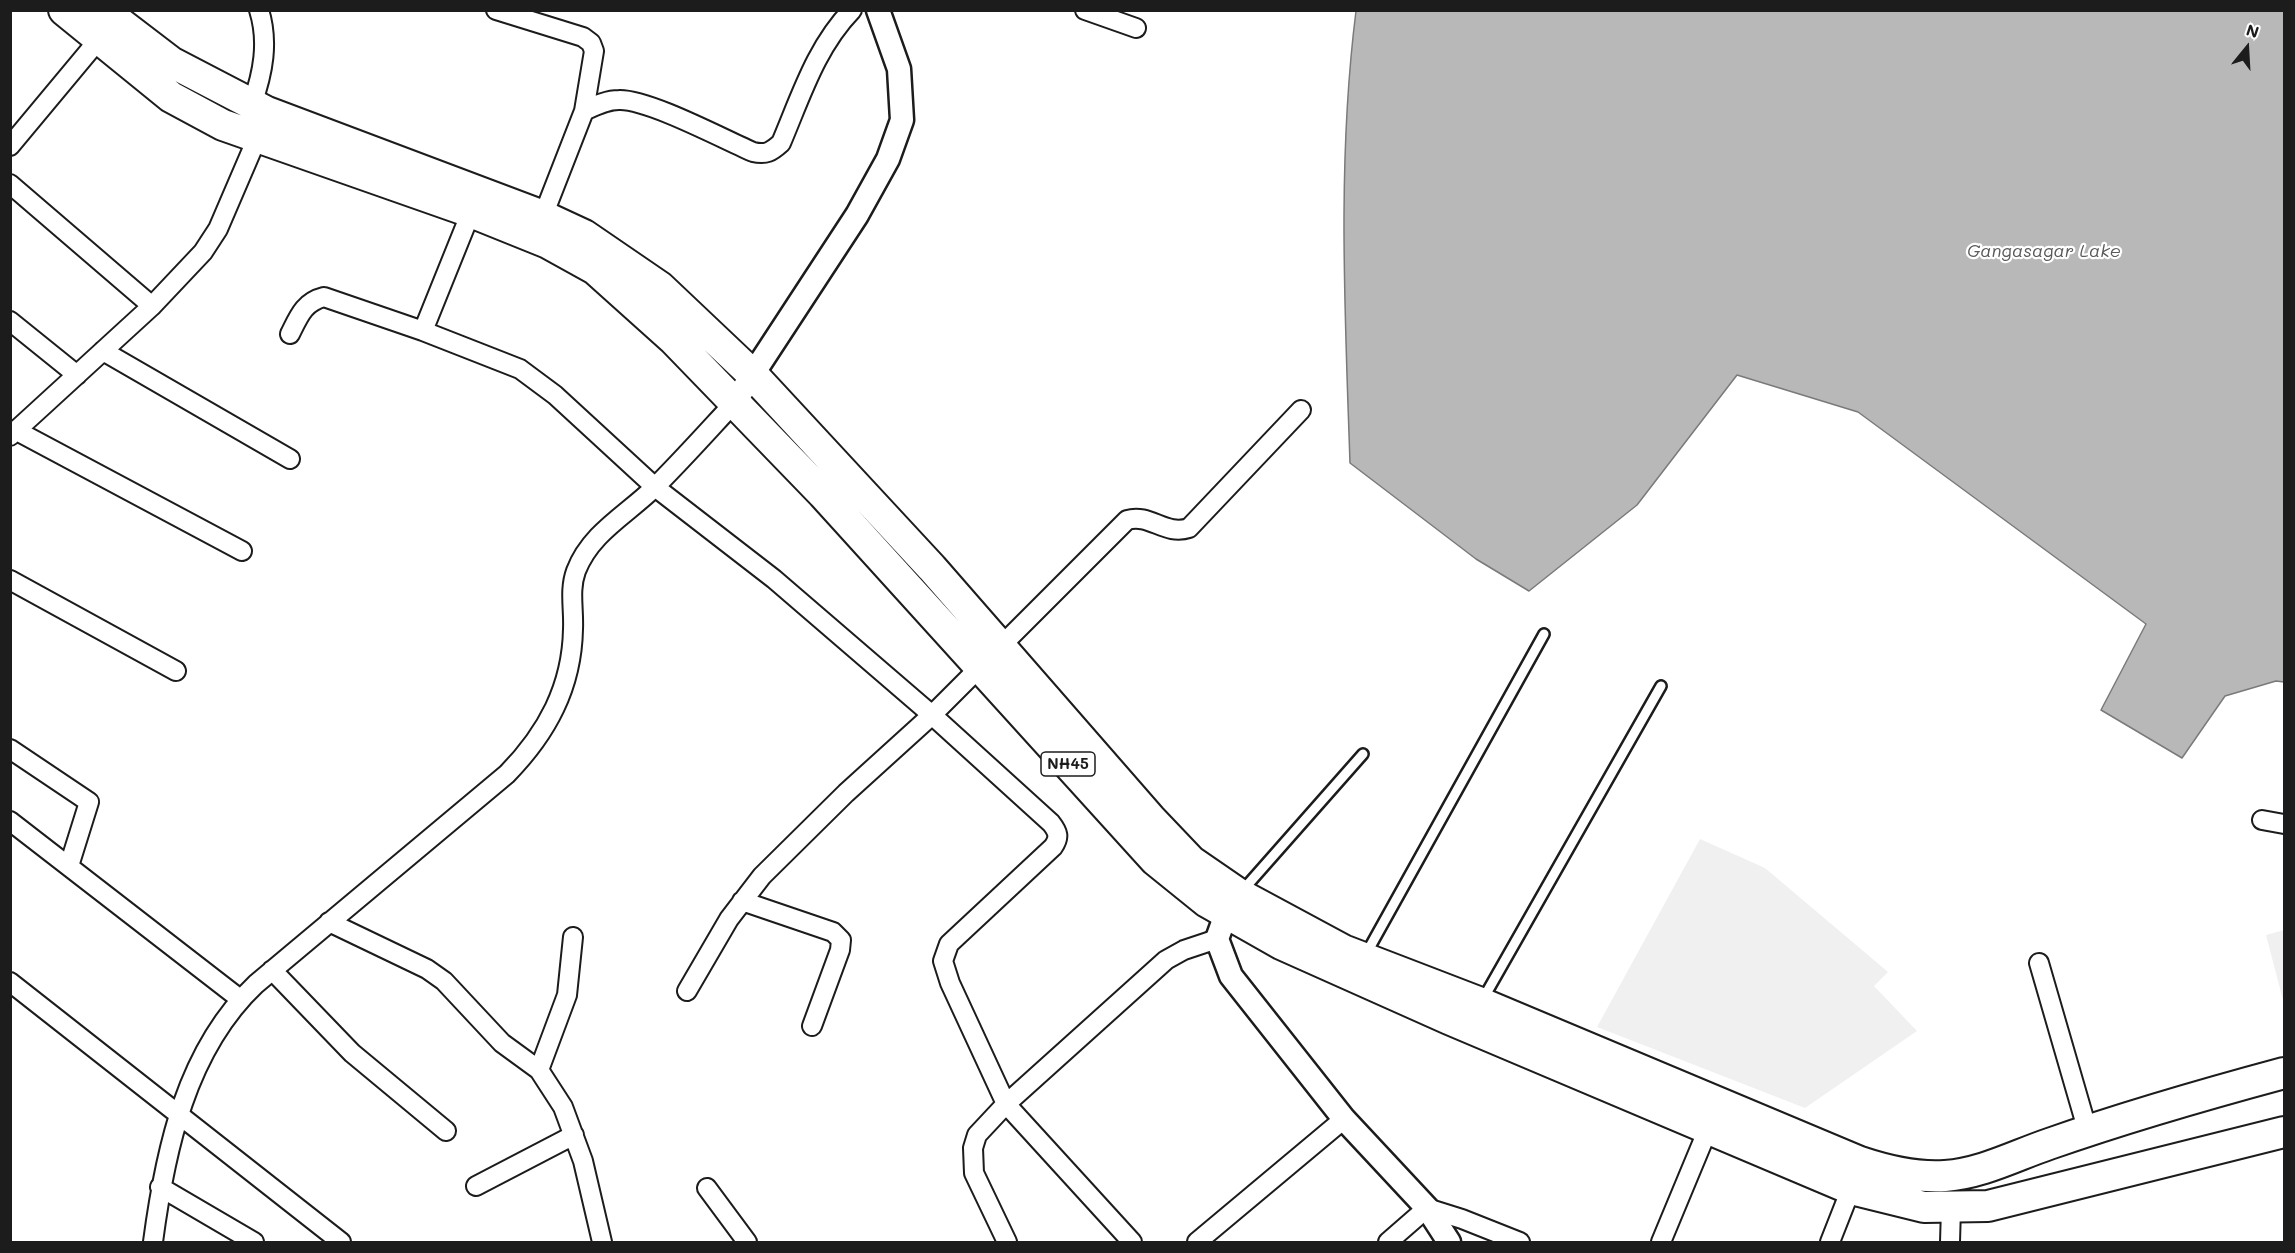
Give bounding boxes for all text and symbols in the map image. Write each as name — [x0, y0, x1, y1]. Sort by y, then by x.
north arrow — [2217, 18, 2277, 78]
text: N — [2244, 19, 2262, 42]
water label: Gangasagar Lake — [1967, 240, 2121, 262]
road number: NH45 — [1041, 752, 1095, 776]

